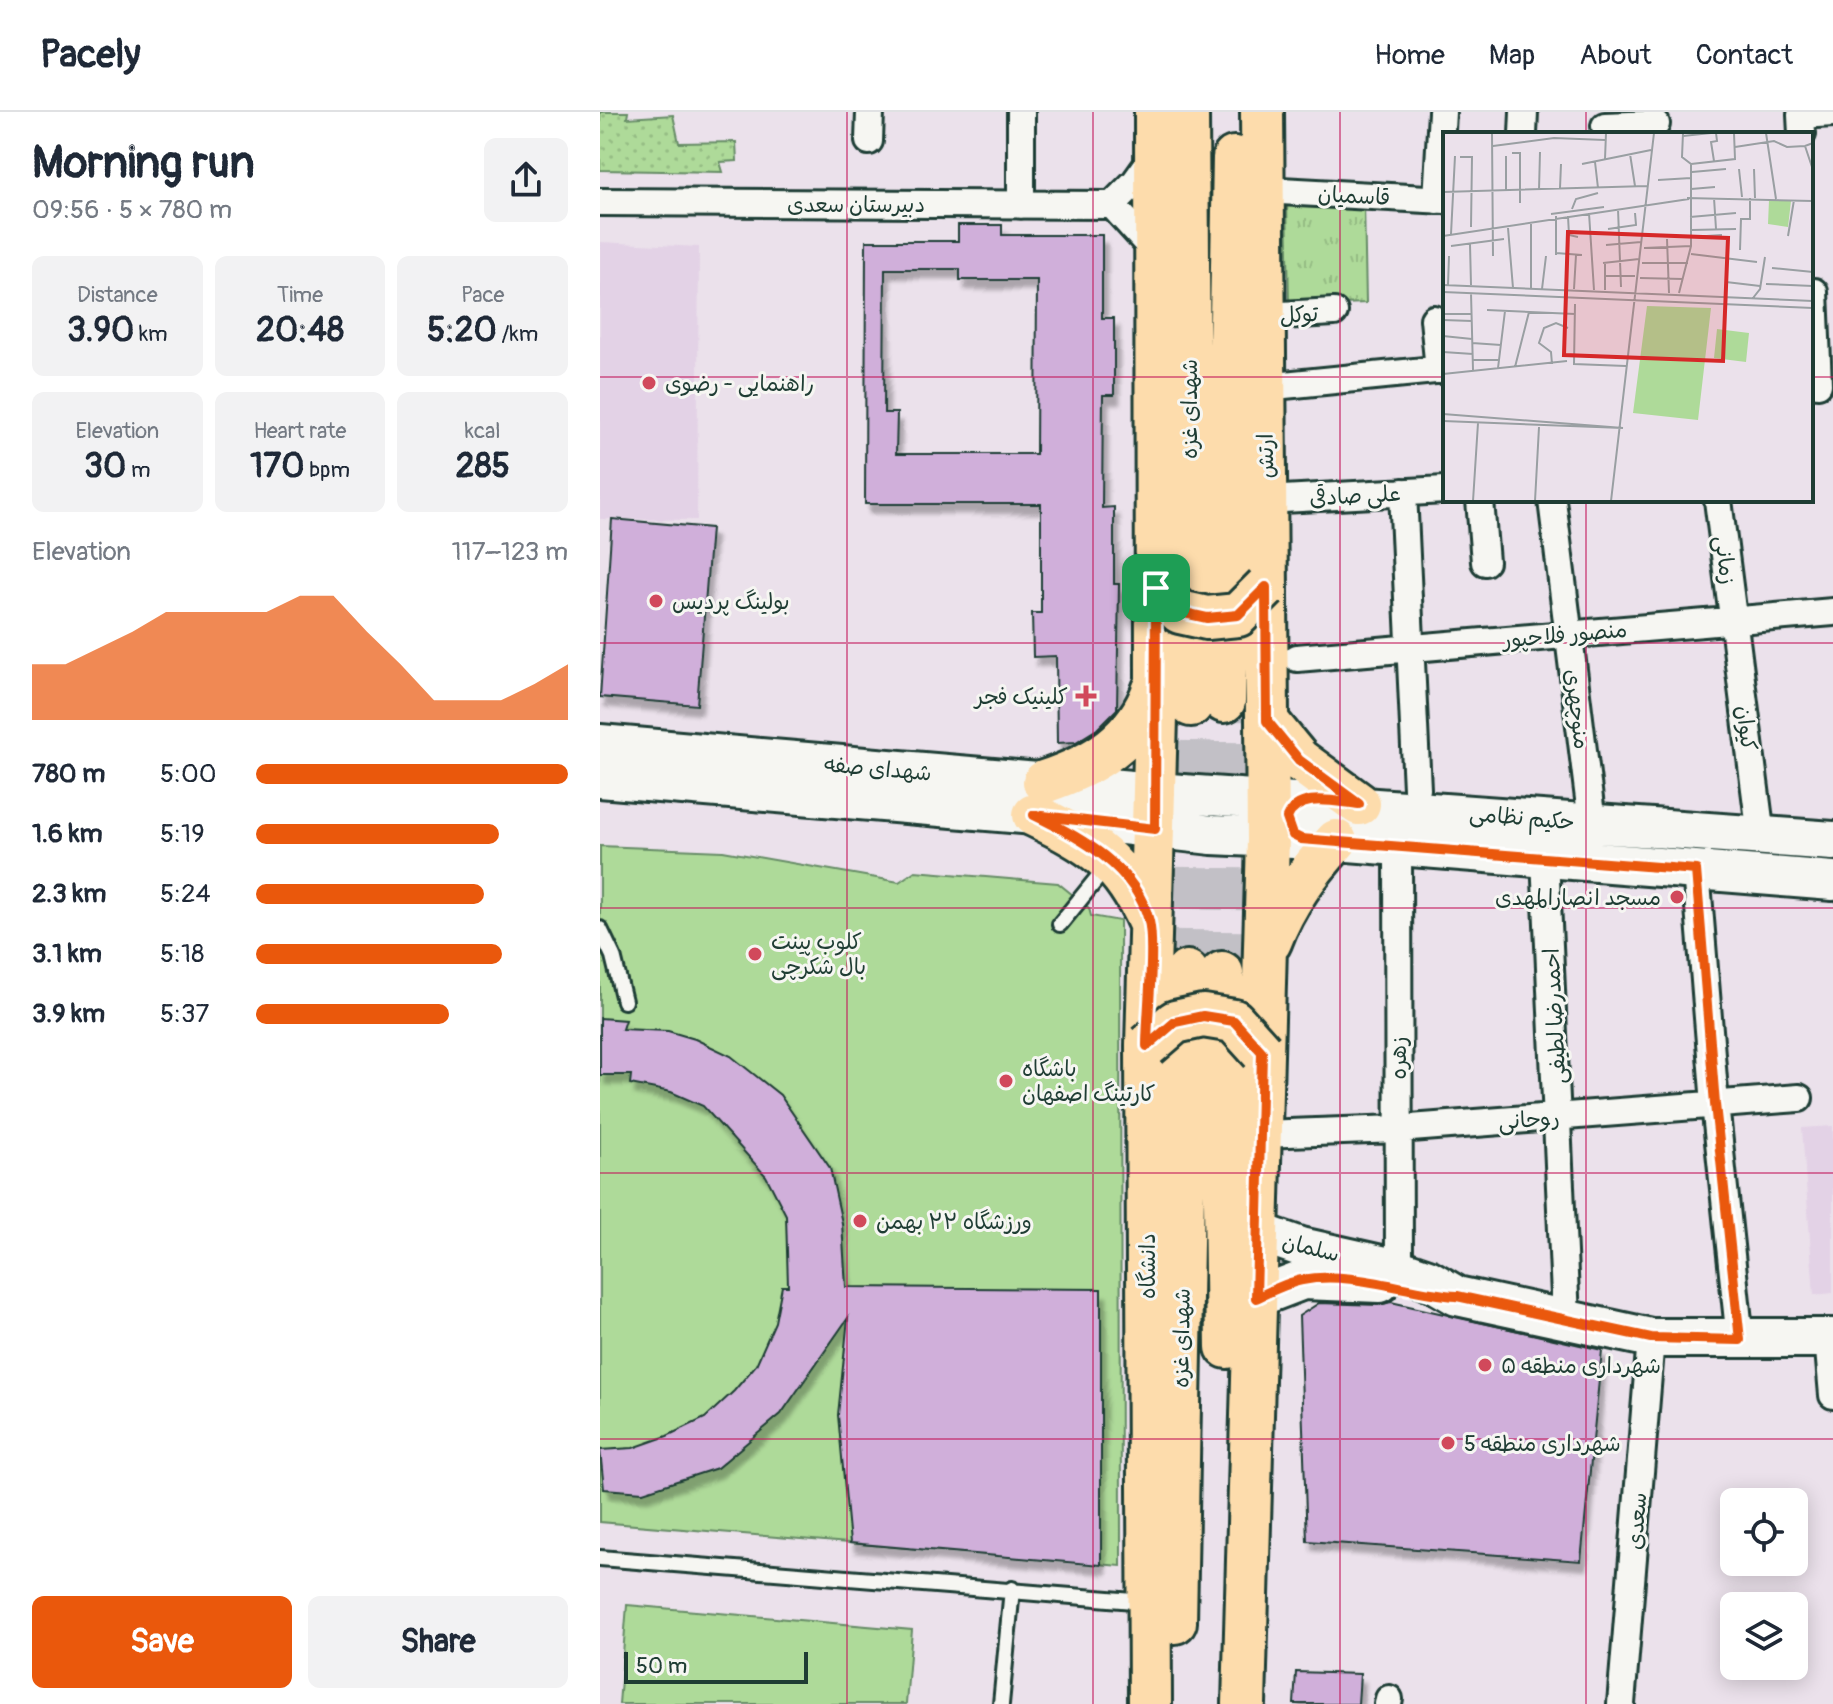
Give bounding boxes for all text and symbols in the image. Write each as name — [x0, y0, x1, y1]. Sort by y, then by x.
text: Pacely — [40, 31, 140, 79]
text: Home — [1374, 38, 1445, 73]
text: Map — [1489, 38, 1535, 73]
text: About — [1579, 38, 1652, 73]
text: Contact — [1696, 38, 1793, 73]
inset map — [1443, 132, 1813, 502]
text: Morning run — [32, 136, 255, 191]
button: share — [484, 138, 568, 222]
street label: قاسمیان — [1317, 180, 1391, 212]
street label: دبیرستان سعدی — [787, 191, 925, 219]
text: 09:56 · 5 × 780 m — [32, 194, 232, 226]
text: Distance — [77, 281, 158, 309]
text: Time — [277, 281, 323, 309]
text: Pace — [461, 281, 504, 309]
street label: توکل — [1279, 300, 1320, 330]
text: 3.90 — [67, 309, 134, 352]
text: 20:48 — [256, 309, 344, 352]
text: 5:20 — [427, 309, 497, 352]
text: km — [134, 320, 168, 348]
text: /km — [497, 320, 538, 348]
street label: شهدای غزه — [1176, 359, 1204, 459]
place label: راهنمایی - رضوی — [665, 370, 815, 398]
marker: راهنمایی - رضوی — [640, 374, 658, 392]
text: Elevation — [75, 417, 159, 445]
text: Heart rate — [254, 417, 346, 445]
text: kcal — [465, 417, 501, 445]
street label: ارتش — [1252, 433, 1280, 479]
text: 30 — [84, 445, 126, 488]
text: 170 — [250, 445, 305, 488]
text: 285 — [455, 445, 510, 488]
text: m — [126, 456, 151, 484]
text: bpm — [305, 456, 350, 484]
street label: علی صادقی — [1309, 480, 1401, 512]
street label: زمانی — [1708, 534, 1742, 586]
text: Elevation — [32, 536, 131, 568]
text: 117–123 m — [451, 536, 568, 568]
pin — [1122, 554, 1190, 622]
icon: arrive — [1134, 566, 1178, 610]
place label: بولینگ پردیس — [672, 588, 790, 616]
marker: بولینگ پردیس — [647, 592, 665, 610]
street label: منصور فلاحپور — [1500, 616, 1628, 655]
street label: منوچهری — [1558, 668, 1596, 751]
place label: کلینیک فجر — [973, 683, 1068, 711]
marker: کلینیک فجر — [1075, 685, 1097, 707]
street label: کیوان — [1729, 704, 1763, 752]
street label: شهدای صفه — [823, 750, 933, 788]
text: 780 m — [32, 758, 105, 790]
text: 5:00 — [160, 758, 217, 790]
street label: حکیم نظامی — [1468, 799, 1576, 839]
text: 1.6 km — [32, 818, 103, 850]
text: 5:19 — [160, 818, 205, 850]
text: 2.3 km — [32, 878, 106, 910]
text: 5:24 — [160, 878, 211, 910]
place label: مسجد انصارالمهدی — [1495, 884, 1661, 912]
marker: مسجد انصارالمهدی — [1668, 888, 1686, 906]
place label: کلوب پینت بال شکرچی — [771, 928, 866, 981]
text: 3.1 km — [32, 938, 102, 970]
text: 5:18 — [160, 938, 204, 970]
marker: کلوب پینت بال شکرچی — [746, 945, 764, 963]
street label: احمدرضا لطیفی — [1537, 947, 1573, 1085]
text: 3.9 km — [32, 998, 105, 1030]
text: 5:37 — [160, 998, 209, 1030]
street label: زهره — [1385, 1036, 1413, 1080]
place label: باشگاه کارتینگ اصفهان — [1022, 1055, 1155, 1108]
marker: باشگاه کارتینگ اصفهان — [997, 1072, 1015, 1090]
street label: روحانی — [1497, 1104, 1561, 1136]
place label: ورزشگاه ۲۲ بهمن — [876, 1208, 1032, 1236]
marker: ورزشگاه ۲۲ بهمن — [851, 1212, 869, 1230]
street label: سلمان — [1279, 1227, 1342, 1269]
street label: دانشگاه — [1134, 1233, 1162, 1299]
street label: شهدای غزه — [1167, 1288, 1197, 1388]
place label: شهرداری منطقه ۵ — [1501, 1352, 1661, 1380]
marker: شهرداری منطقه ۵ — [1476, 1356, 1494, 1374]
place label: شهرداری منطقه 5 — [1464, 1430, 1621, 1458]
marker: شهرداری منطقه 5 — [1439, 1434, 1457, 1452]
map controls — [1720, 1488, 1808, 1680]
button: locate — [1720, 1488, 1808, 1576]
street label: سعدی — [1621, 1491, 1653, 1551]
button: layers — [1720, 1592, 1808, 1680]
button: Save — [32, 1596, 292, 1688]
button: Share — [308, 1596, 568, 1688]
scale bar — [624, 1648, 808, 1684]
text: 50 m — [636, 1652, 687, 1680]

